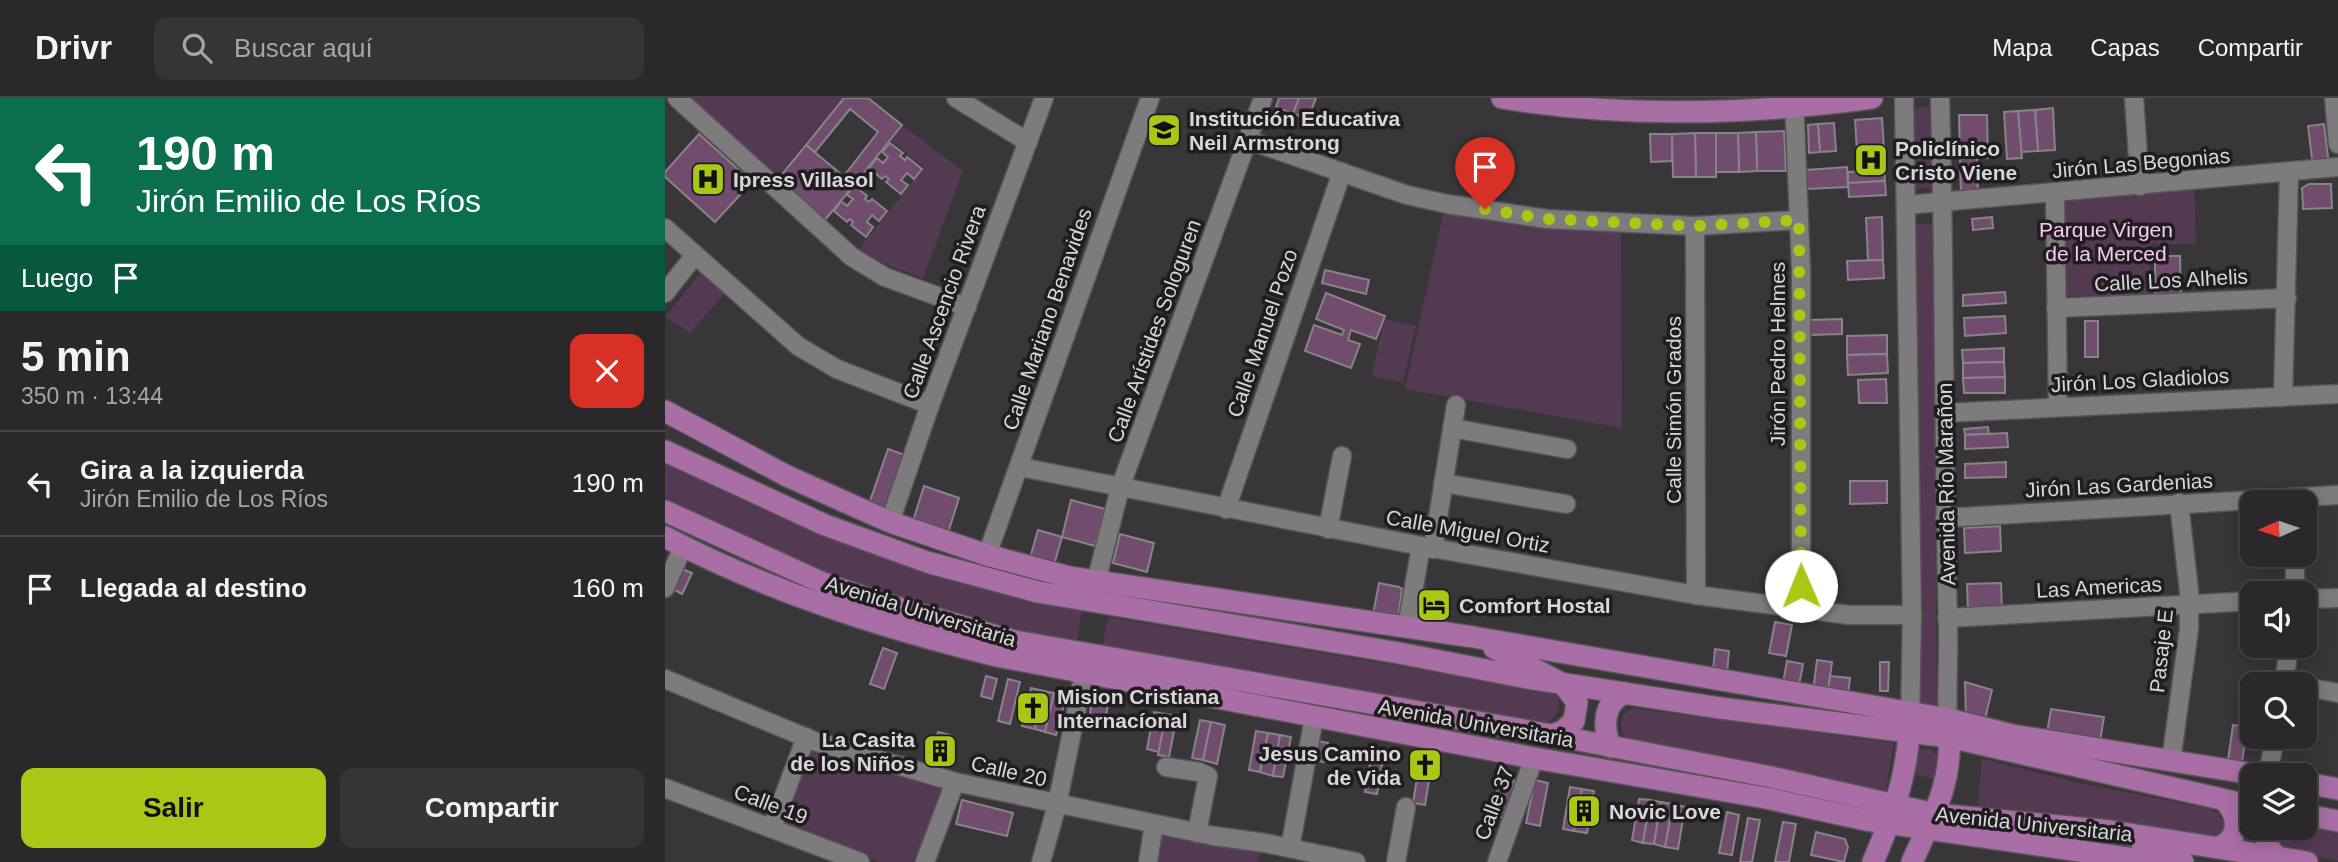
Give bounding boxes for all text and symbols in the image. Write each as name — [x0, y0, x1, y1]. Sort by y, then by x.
search box — [154, 17, 644, 80]
text: Drivr — [35, 29, 112, 66]
icon: search — [178, 29, 216, 67]
text: Buscar aquí — [234, 33, 373, 63]
text: Mapa — [1992, 34, 2052, 61]
text: Capas — [2090, 34, 2160, 61]
text: Compartir — [2198, 34, 2303, 61]
place label: Institución Educativa Neil Armstrong — [1189, 107, 1401, 154]
school or university icon: Institución Educativa Neil Armstrong — [1145, 111, 1183, 149]
icon: left — [21, 126, 112, 217]
text: 190 m — [136, 126, 275, 180]
pin — [1455, 137, 1515, 209]
place label: Policlínico Cristo Viene — [1895, 137, 2017, 184]
hospital icon: Policlínico Cristo Viene — [1852, 141, 1890, 179]
street label: Jirón Las Begonias — [2051, 144, 2231, 182]
icon: arrive — [1466, 148, 1504, 186]
hospital icon: Ipress Villasol — [689, 160, 727, 198]
place label: Ipress Villasol — [733, 168, 874, 191]
text: Jirón Emilio de Los Ríos — [136, 183, 481, 219]
street label: Calle Ascencio Rivera — [898, 202, 990, 402]
street label: Calle Mariano Benavides — [998, 205, 1096, 433]
street label: Calle Arístides Sologuren — [1103, 216, 1205, 446]
park label: Parque Virgen de la Merced — [2039, 218, 2173, 265]
street label: Calle Manuel Pozo — [1222, 246, 1302, 420]
icon: arrive — [107, 259, 145, 297]
street label: Jirón Pedro Helmes — [1766, 262, 1789, 446]
text: Luego — [21, 263, 93, 293]
street label: Calle Los Alhelis — [2093, 264, 2249, 296]
street label: Calle Simón Grados — [1662, 316, 1685, 504]
text: 5 min — [21, 333, 131, 380]
button: close — [570, 334, 644, 408]
street label: Jirón Los Gladiolos — [2050, 364, 2230, 396]
street label: Avenida Río Marañon — [1933, 382, 1959, 586]
text: 350 m · 13:44 — [21, 383, 163, 409]
text: Gira a la izquierda — [80, 455, 304, 485]
icon: left — [21, 465, 59, 503]
text: 190 m — [572, 468, 644, 498]
street label: Jirón Las Gardenias — [2025, 469, 2213, 501]
text: Jirón Emilio de Los Ríos — [80, 486, 328, 512]
north arrow — [2240, 490, 2317, 567]
map controls — [2240, 490, 2317, 840]
street label: Calle Miguel Ortiz — [1384, 505, 1552, 557]
position arrow — [1764, 549, 1838, 623]
icon: arrive — [21, 570, 59, 608]
street label: Avenida Universitaria — [823, 571, 1019, 651]
street label: Las Americas — [2035, 572, 2163, 602]
text: Llegada al destino — [80, 573, 307, 603]
text: 160 m — [572, 573, 644, 603]
button: sound — [2240, 581, 2317, 658]
hotel icon: Comfort Hostal — [1415, 586, 1453, 624]
place label: Comfort Hostal — [1459, 594, 1611, 617]
street label: Pasaje E — [2145, 608, 2177, 694]
button: search — [2240, 672, 2317, 749]
place label: Mision Cristiana Internacíonal — [1057, 685, 1220, 732]
church icon: Mision Cristiana Internacíonal — [1014, 689, 1052, 727]
street label: Avenida Universitaria — [1376, 694, 1576, 752]
place label: La Casita de los Niños — [790, 728, 915, 775]
building icon: La Casita de los Niños — [921, 732, 959, 770]
place label: Jesus Camino de Vida — [1259, 742, 1401, 789]
church icon: Jesus Camino de Vida — [1406, 746, 1444, 784]
street label: Calle 20 — [969, 751, 1049, 791]
street label: Calle 37 — [1470, 763, 1518, 843]
button: layers — [2240, 763, 2317, 840]
button: Salir — [21, 768, 326, 848]
button: Compartir — [340, 768, 644, 848]
street label: Calle 19 — [731, 779, 811, 829]
building icon: Novic Love — [1565, 792, 1603, 830]
place label: Novic Love — [1609, 800, 1721, 823]
street label: Avenida Universitaria — [1934, 802, 2134, 846]

